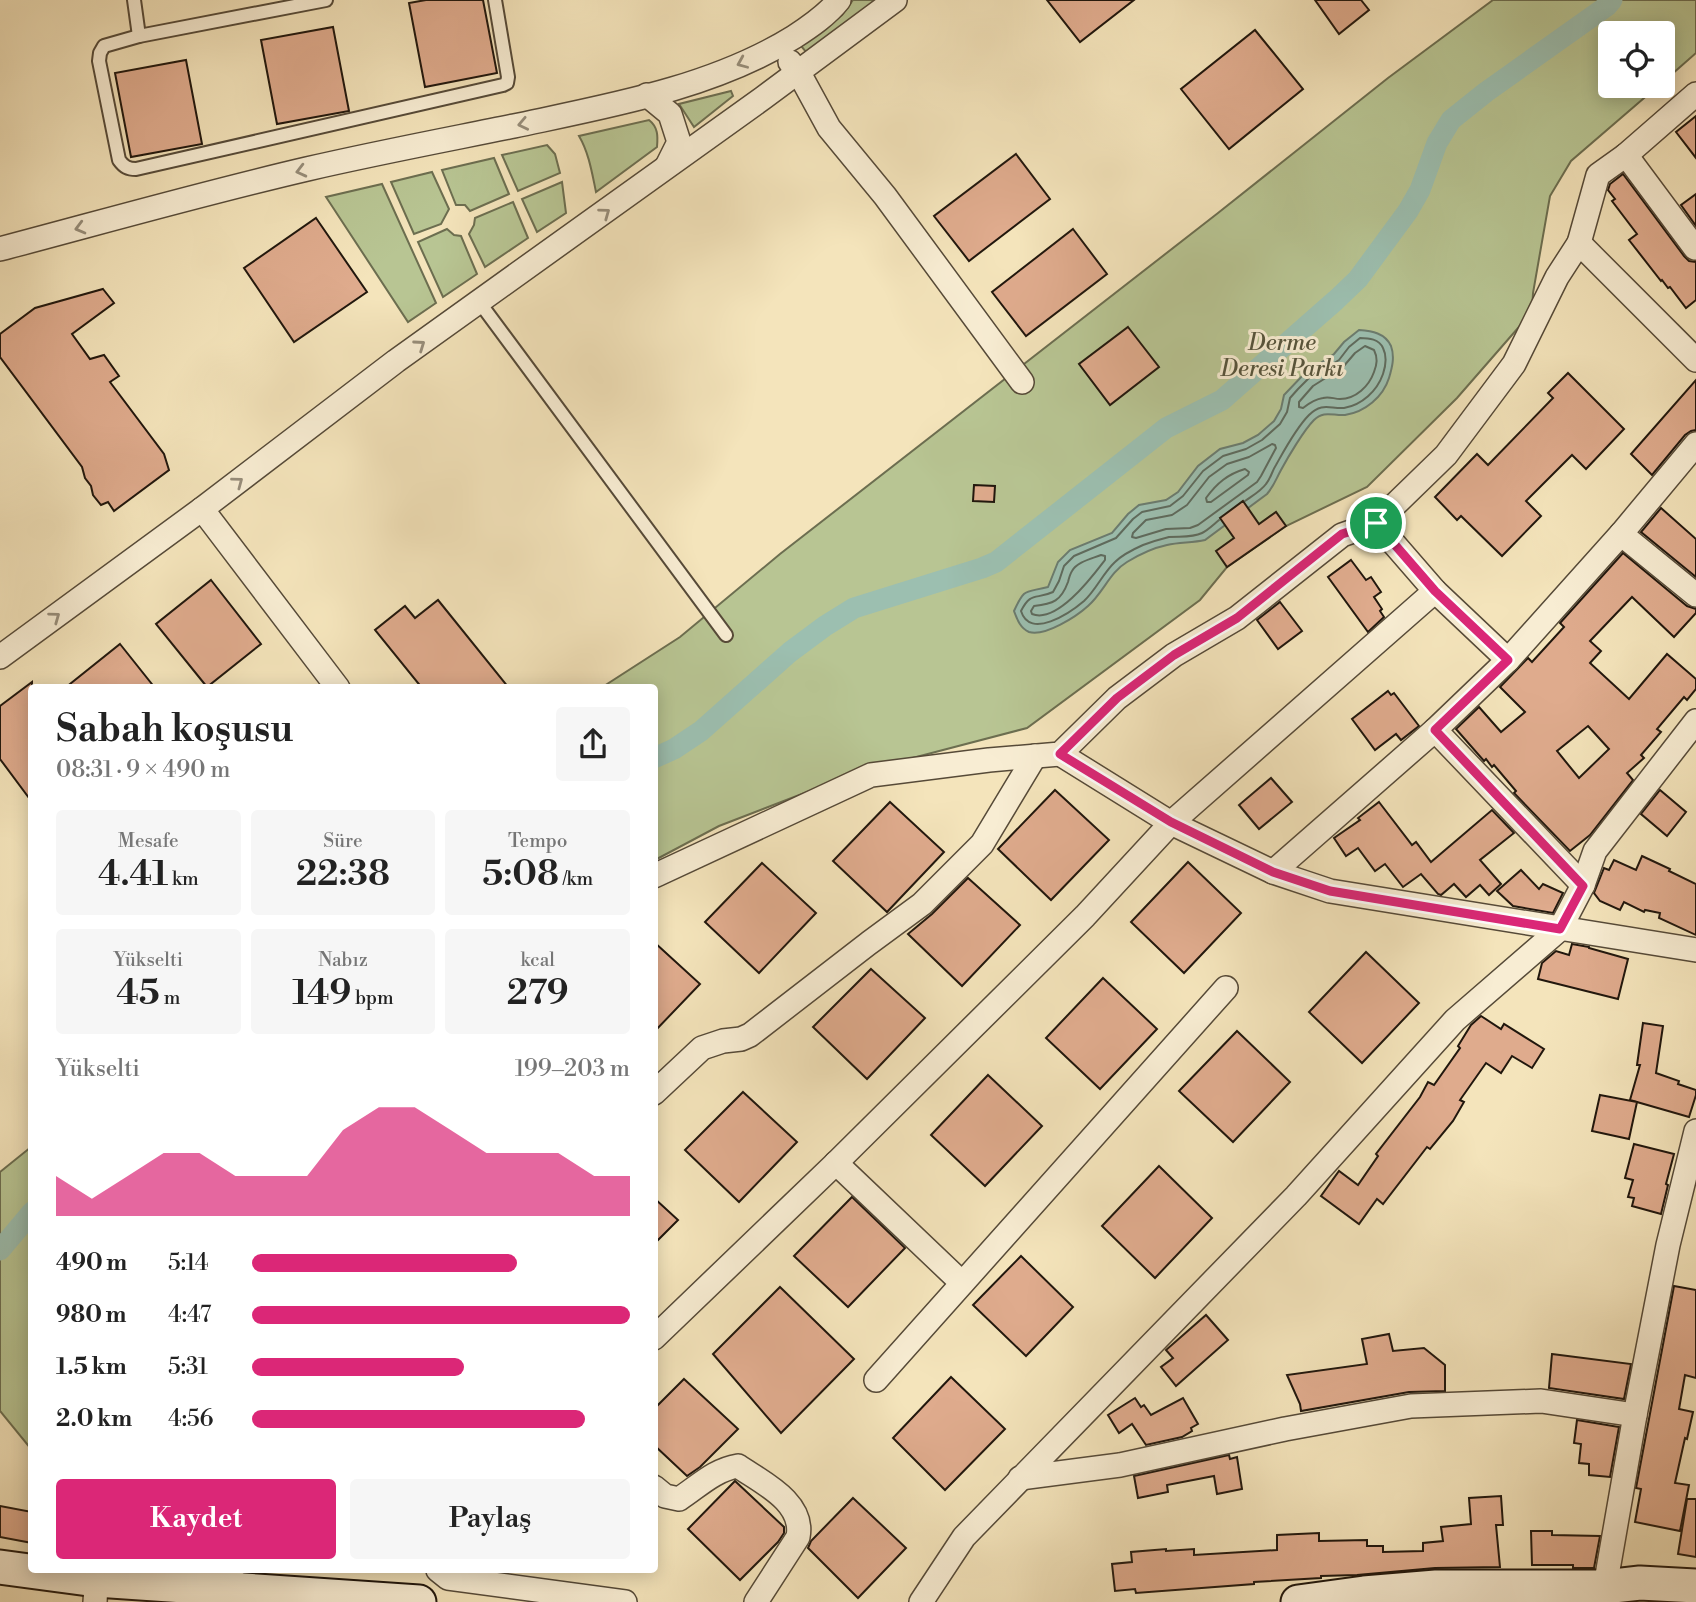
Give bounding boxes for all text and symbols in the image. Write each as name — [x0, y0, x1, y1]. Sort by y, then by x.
map controls — [1598, 21, 1675, 98]
button: locate — [1598, 21, 1675, 98]
one-way arrow — [737, 55, 749, 69]
one-way arrow — [517, 116, 529, 131]
one-way arrow — [295, 163, 307, 177]
one-way arrow — [597, 208, 610, 221]
one-way arrow — [74, 220, 86, 234]
park label: Derme Deresi Parkı — [1219, 329, 1344, 383]
one-way arrow — [412, 341, 425, 353]
one-way arrow — [230, 477, 243, 490]
pin — [1346, 493, 1406, 553]
icon: arrive — [1357, 504, 1395, 542]
one-way arrow — [47, 612, 60, 625]
text: Sabah koşusu — [56, 706, 293, 753]
button: share — [556, 707, 630, 781]
text: 08:31 · 9 × 490 m — [56, 756, 230, 784]
text: Mesafe — [118, 829, 179, 853]
text: Süre — [323, 829, 363, 853]
text: Tempo — [508, 829, 567, 853]
text: 4.41 — [98, 853, 168, 896]
text: 22:38 — [296, 853, 390, 896]
text: 5:08 — [482, 853, 559, 896]
text: km — [168, 867, 199, 891]
text: /km — [559, 867, 593, 891]
text: Yükselti — [114, 948, 183, 972]
text: Nabız — [318, 948, 368, 972]
text: kcal — [520, 948, 555, 972]
text: 45 — [116, 972, 160, 1015]
text: 149 — [292, 972, 351, 1015]
text: 279 — [507, 972, 569, 1015]
text: m — [160, 986, 180, 1010]
text: bpm — [351, 986, 394, 1010]
text: Yükselti — [56, 1055, 140, 1083]
text: 199–203 m — [515, 1055, 630, 1083]
text: 490 m — [56, 1249, 127, 1277]
text: 5:14 — [168, 1249, 209, 1277]
text: 980 m — [56, 1301, 126, 1329]
text: 4:47 — [168, 1301, 211, 1329]
text: 1.5 km — [56, 1353, 127, 1381]
text: 5:31 — [168, 1353, 208, 1381]
text: 2.0 km — [56, 1405, 132, 1433]
text: 4:56 — [168, 1405, 214, 1433]
button: Kaydet — [56, 1479, 336, 1559]
button: Paylaş — [350, 1479, 630, 1559]

